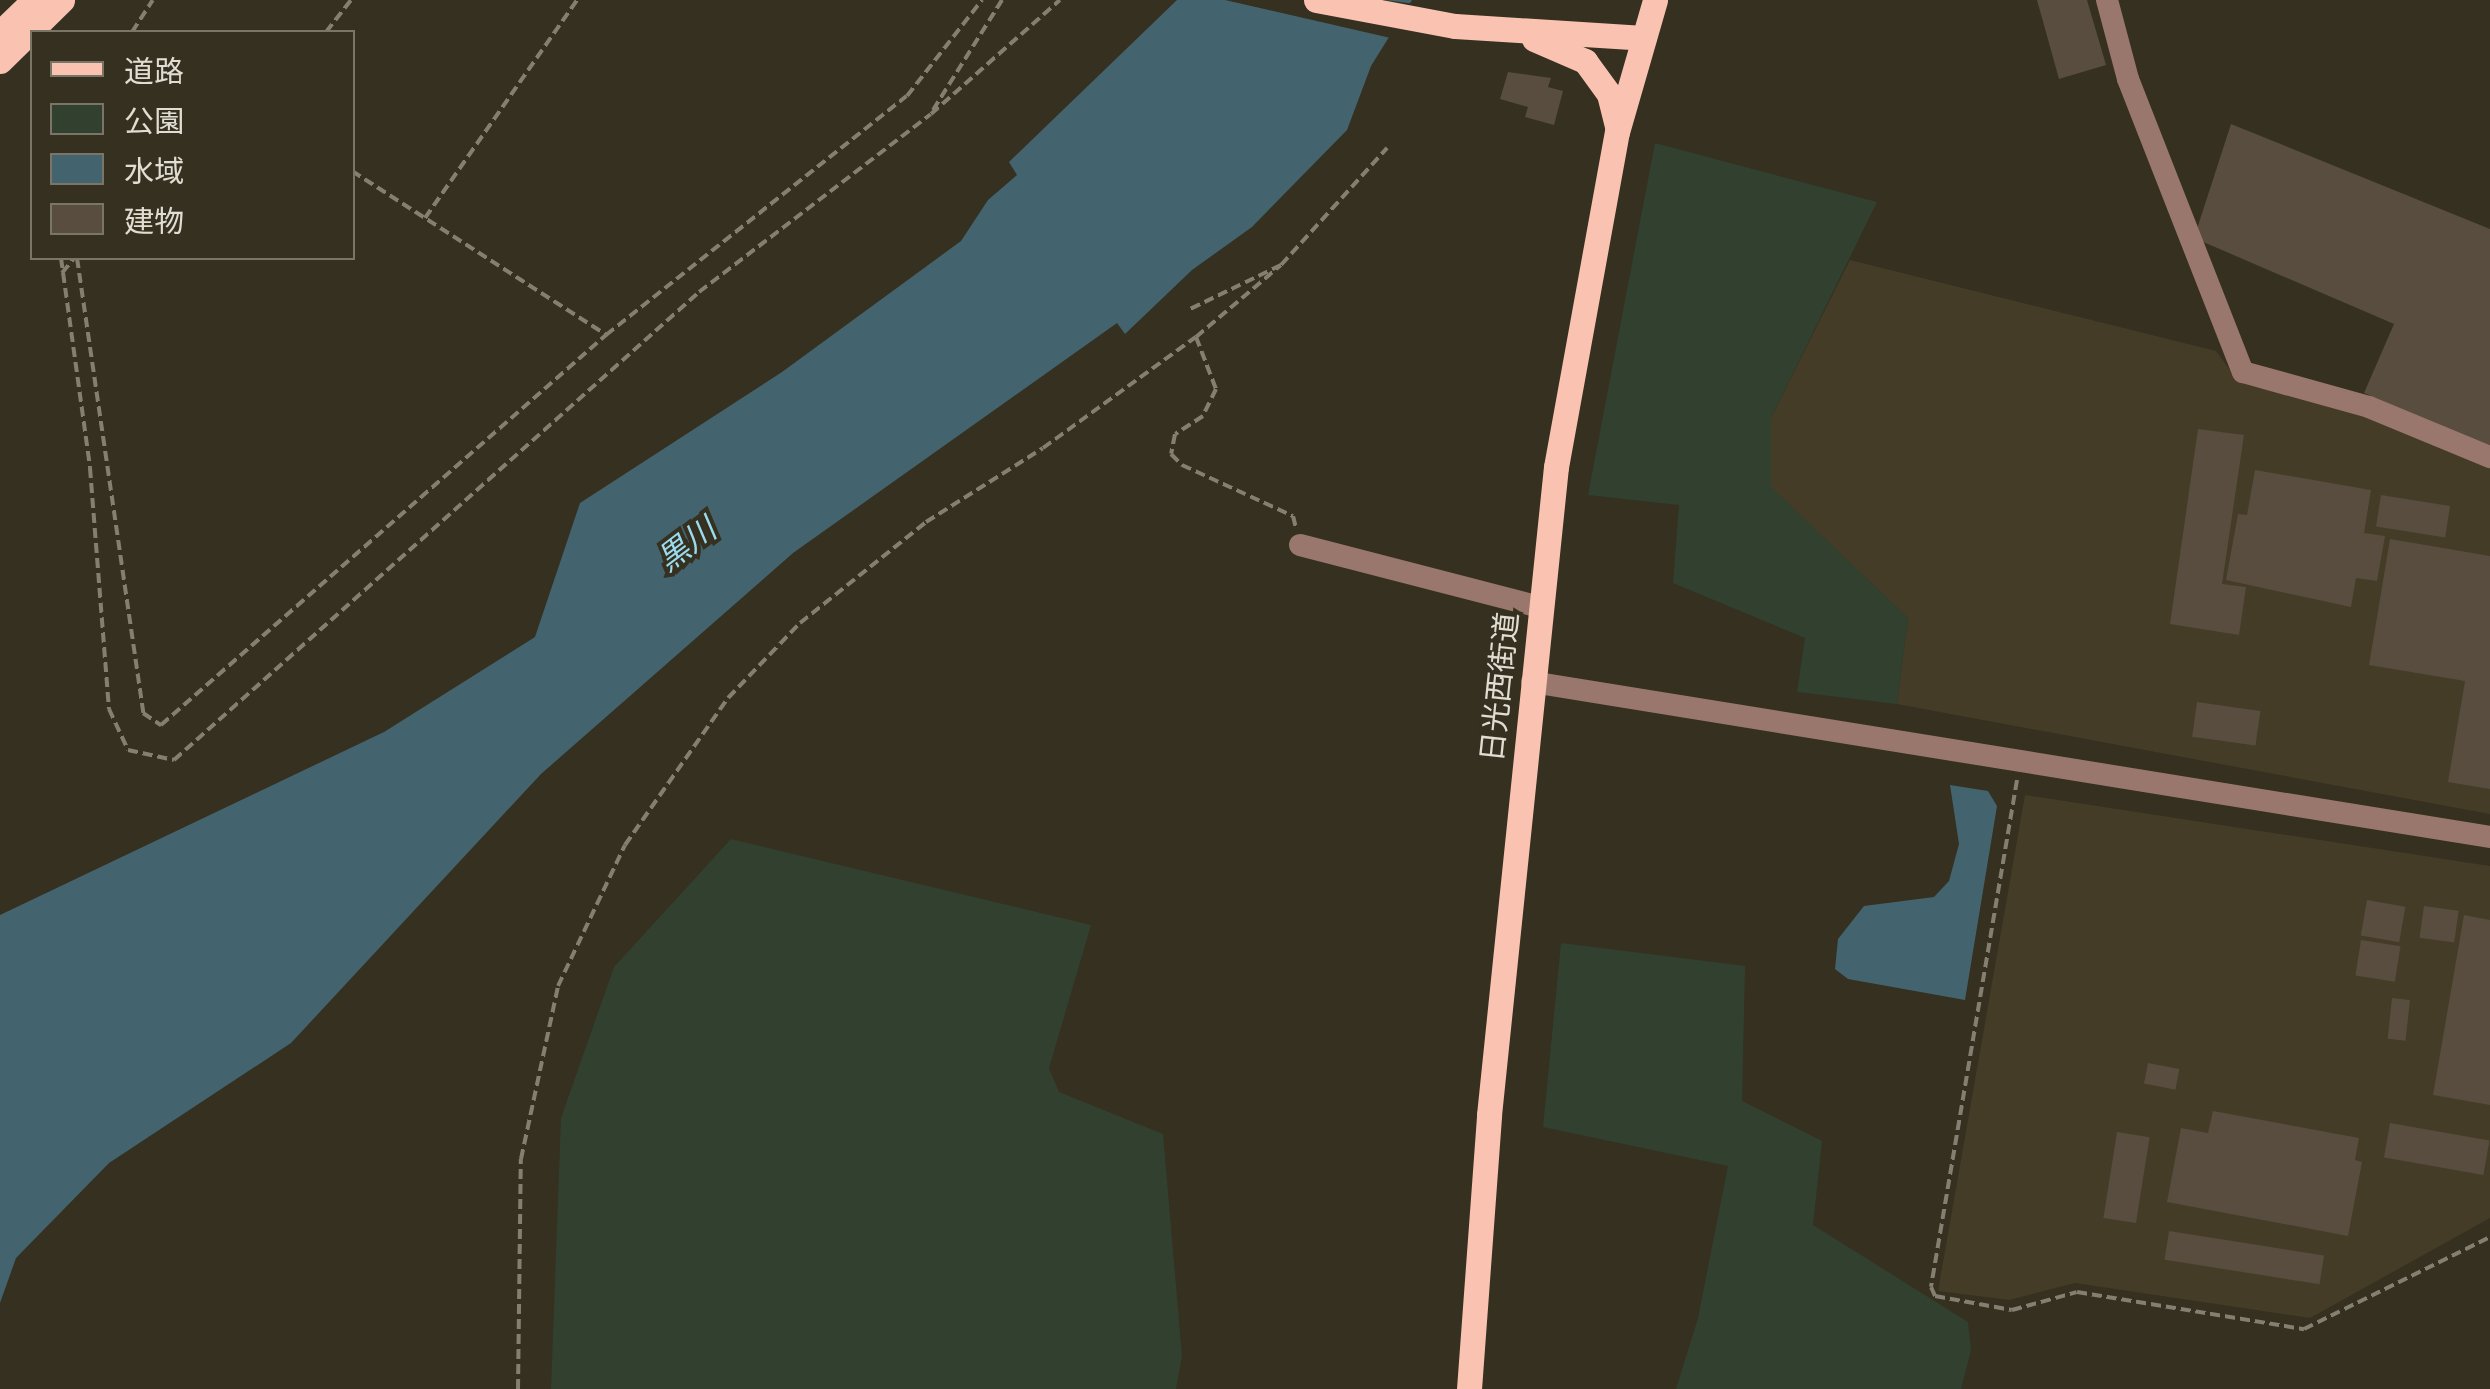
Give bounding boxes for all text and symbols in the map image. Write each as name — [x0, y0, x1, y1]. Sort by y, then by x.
legend — [30, 30, 355, 260]
text: 道路 — [124, 51, 184, 90]
text: 公園 — [124, 101, 184, 140]
text: 水域 — [124, 151, 184, 190]
text: 建物 — [124, 201, 184, 240]
water label: 黒川 — [649, 509, 723, 579]
street label: 日光西街道 — [1473, 611, 1525, 763]

